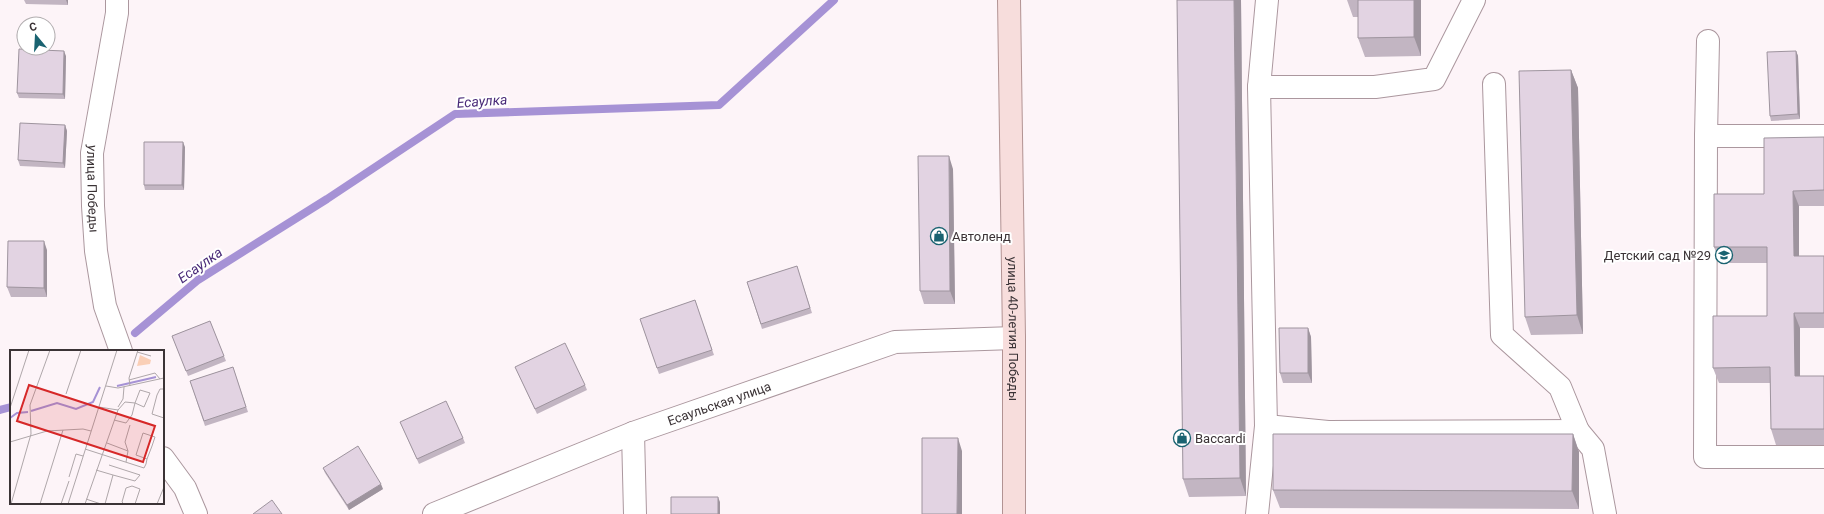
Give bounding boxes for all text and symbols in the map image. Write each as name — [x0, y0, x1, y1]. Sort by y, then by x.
north arrow — [16, 16, 56, 56]
text: С — [28, 20, 38, 34]
water label: Есаулка — [456, 91, 508, 111]
street label: улица Победы — [84, 144, 102, 233]
shop icon: Автоленд — [929, 226, 949, 246]
place label: Автоленд — [952, 229, 1011, 244]
water label: Есаулка — [175, 244, 225, 286]
school or university icon: Детский сад №29 — [1714, 245, 1734, 265]
place label: Детский сад №29 — [1604, 248, 1711, 263]
street label: улица 40-летия Победы — [1005, 257, 1022, 401]
inset map — [10, 350, 164, 504]
street label: Есаульская улица — [665, 378, 773, 428]
shop icon: Baccardi — [1172, 428, 1192, 448]
place label: Baccardi — [1195, 431, 1246, 446]

